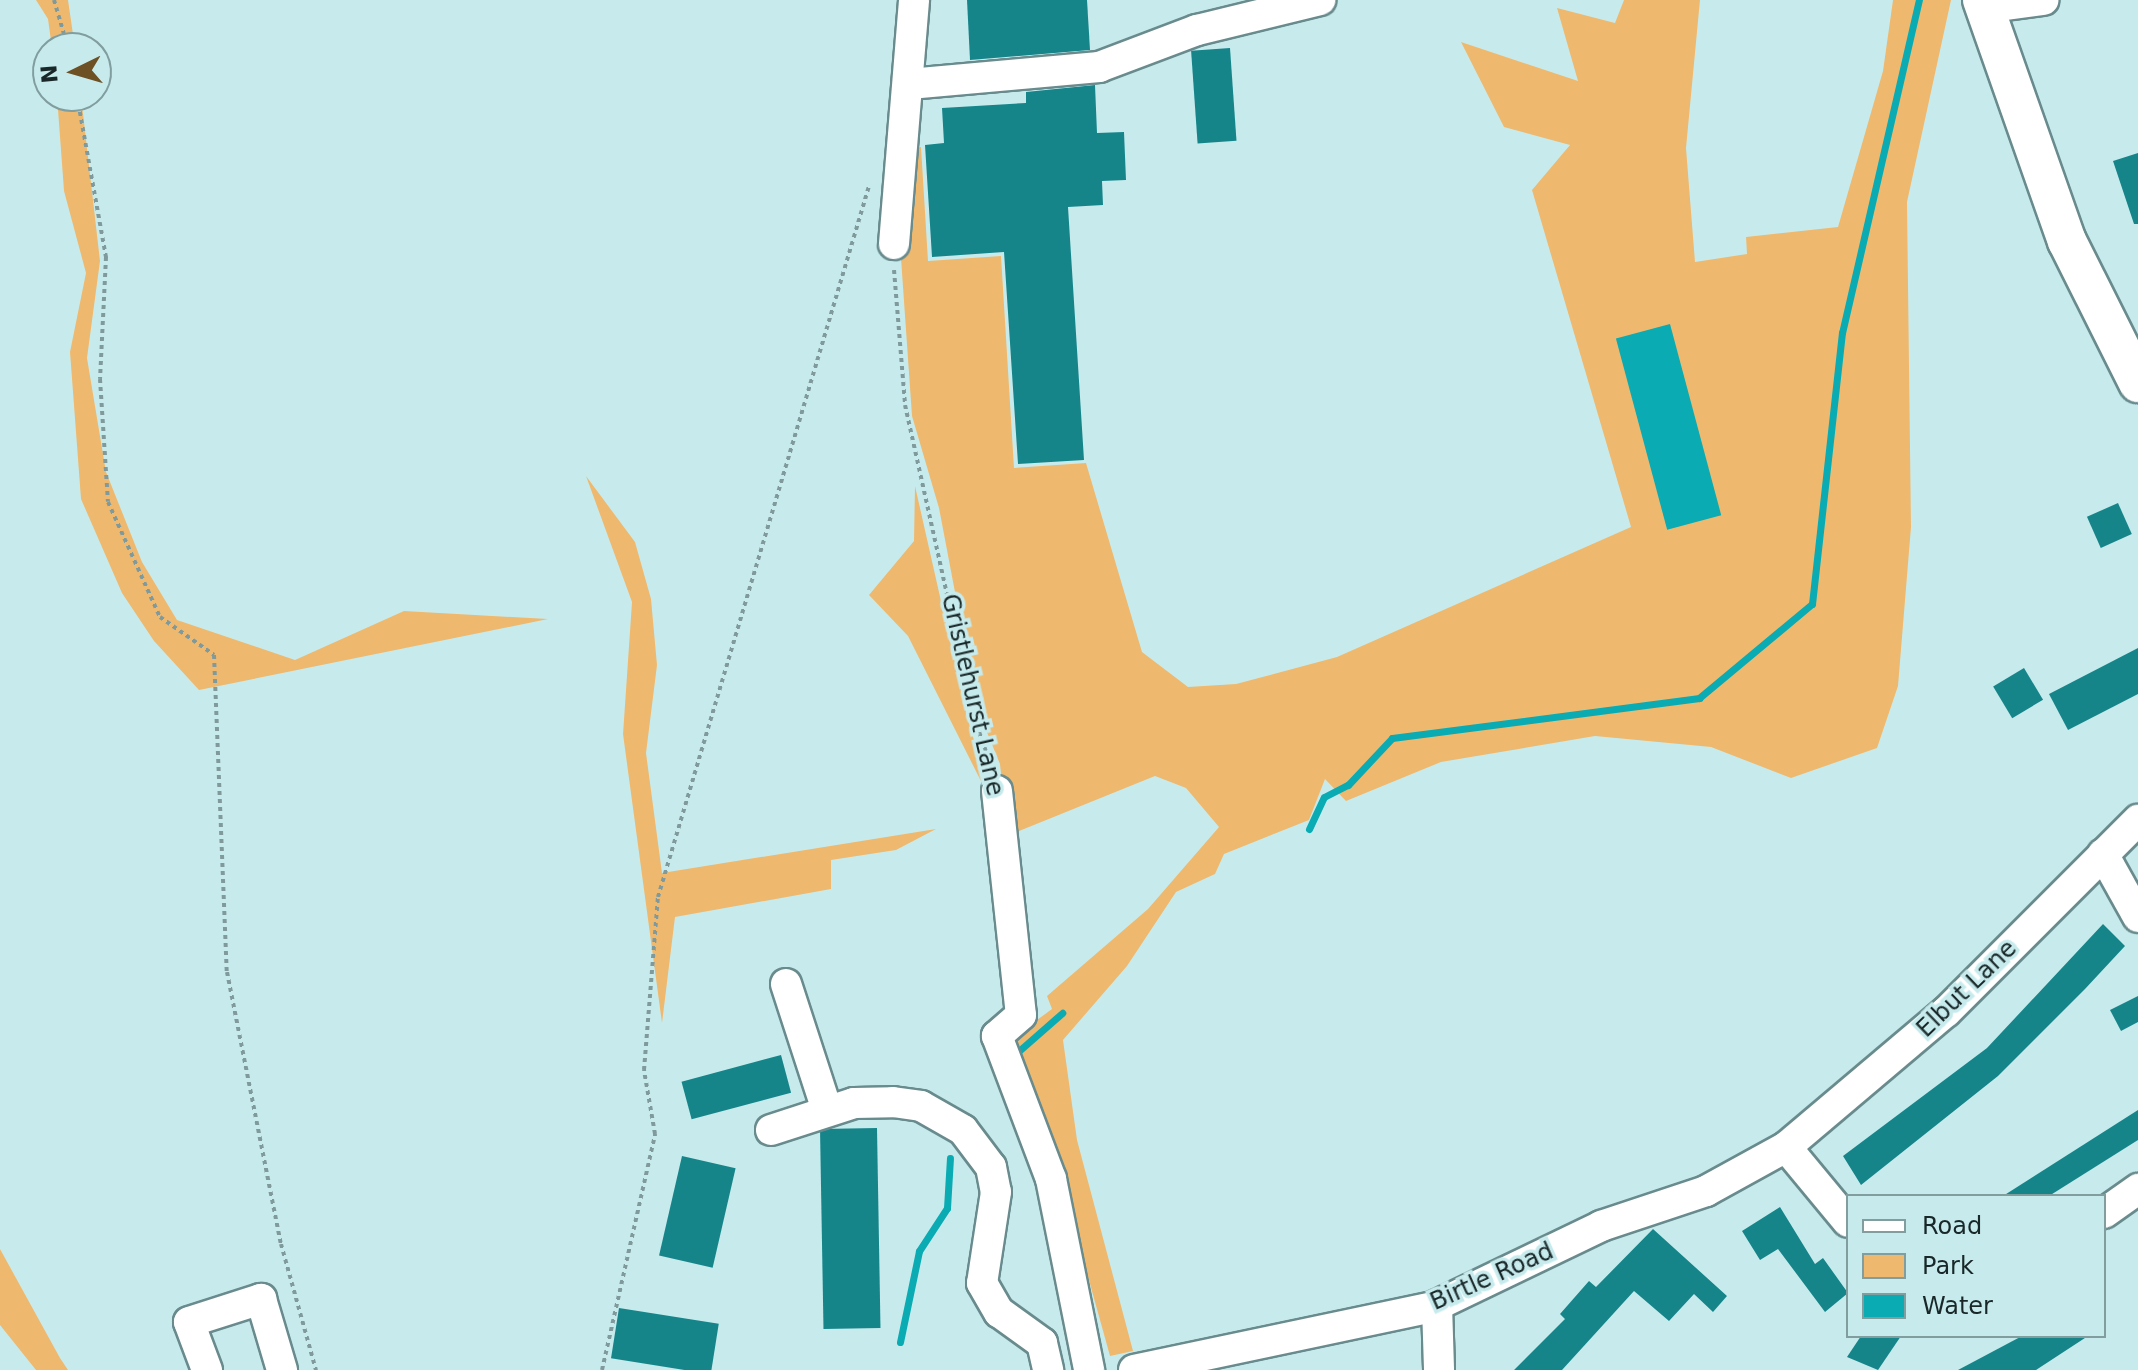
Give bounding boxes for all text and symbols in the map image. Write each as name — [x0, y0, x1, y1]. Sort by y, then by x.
north arrow — [32, 32, 112, 112]
text: N — [36, 64, 63, 84]
street label: Gristlehurst Lane — [935, 591, 1009, 799]
street label: Elbut Lane — [1911, 934, 2023, 1044]
legend — [1846, 1194, 2106, 1338]
text: Road — [1922, 1212, 1982, 1240]
street label: Birtle Road — [1426, 1237, 1558, 1317]
text: Park — [1922, 1252, 1974, 1280]
text: Water — [1922, 1292, 1993, 1320]

